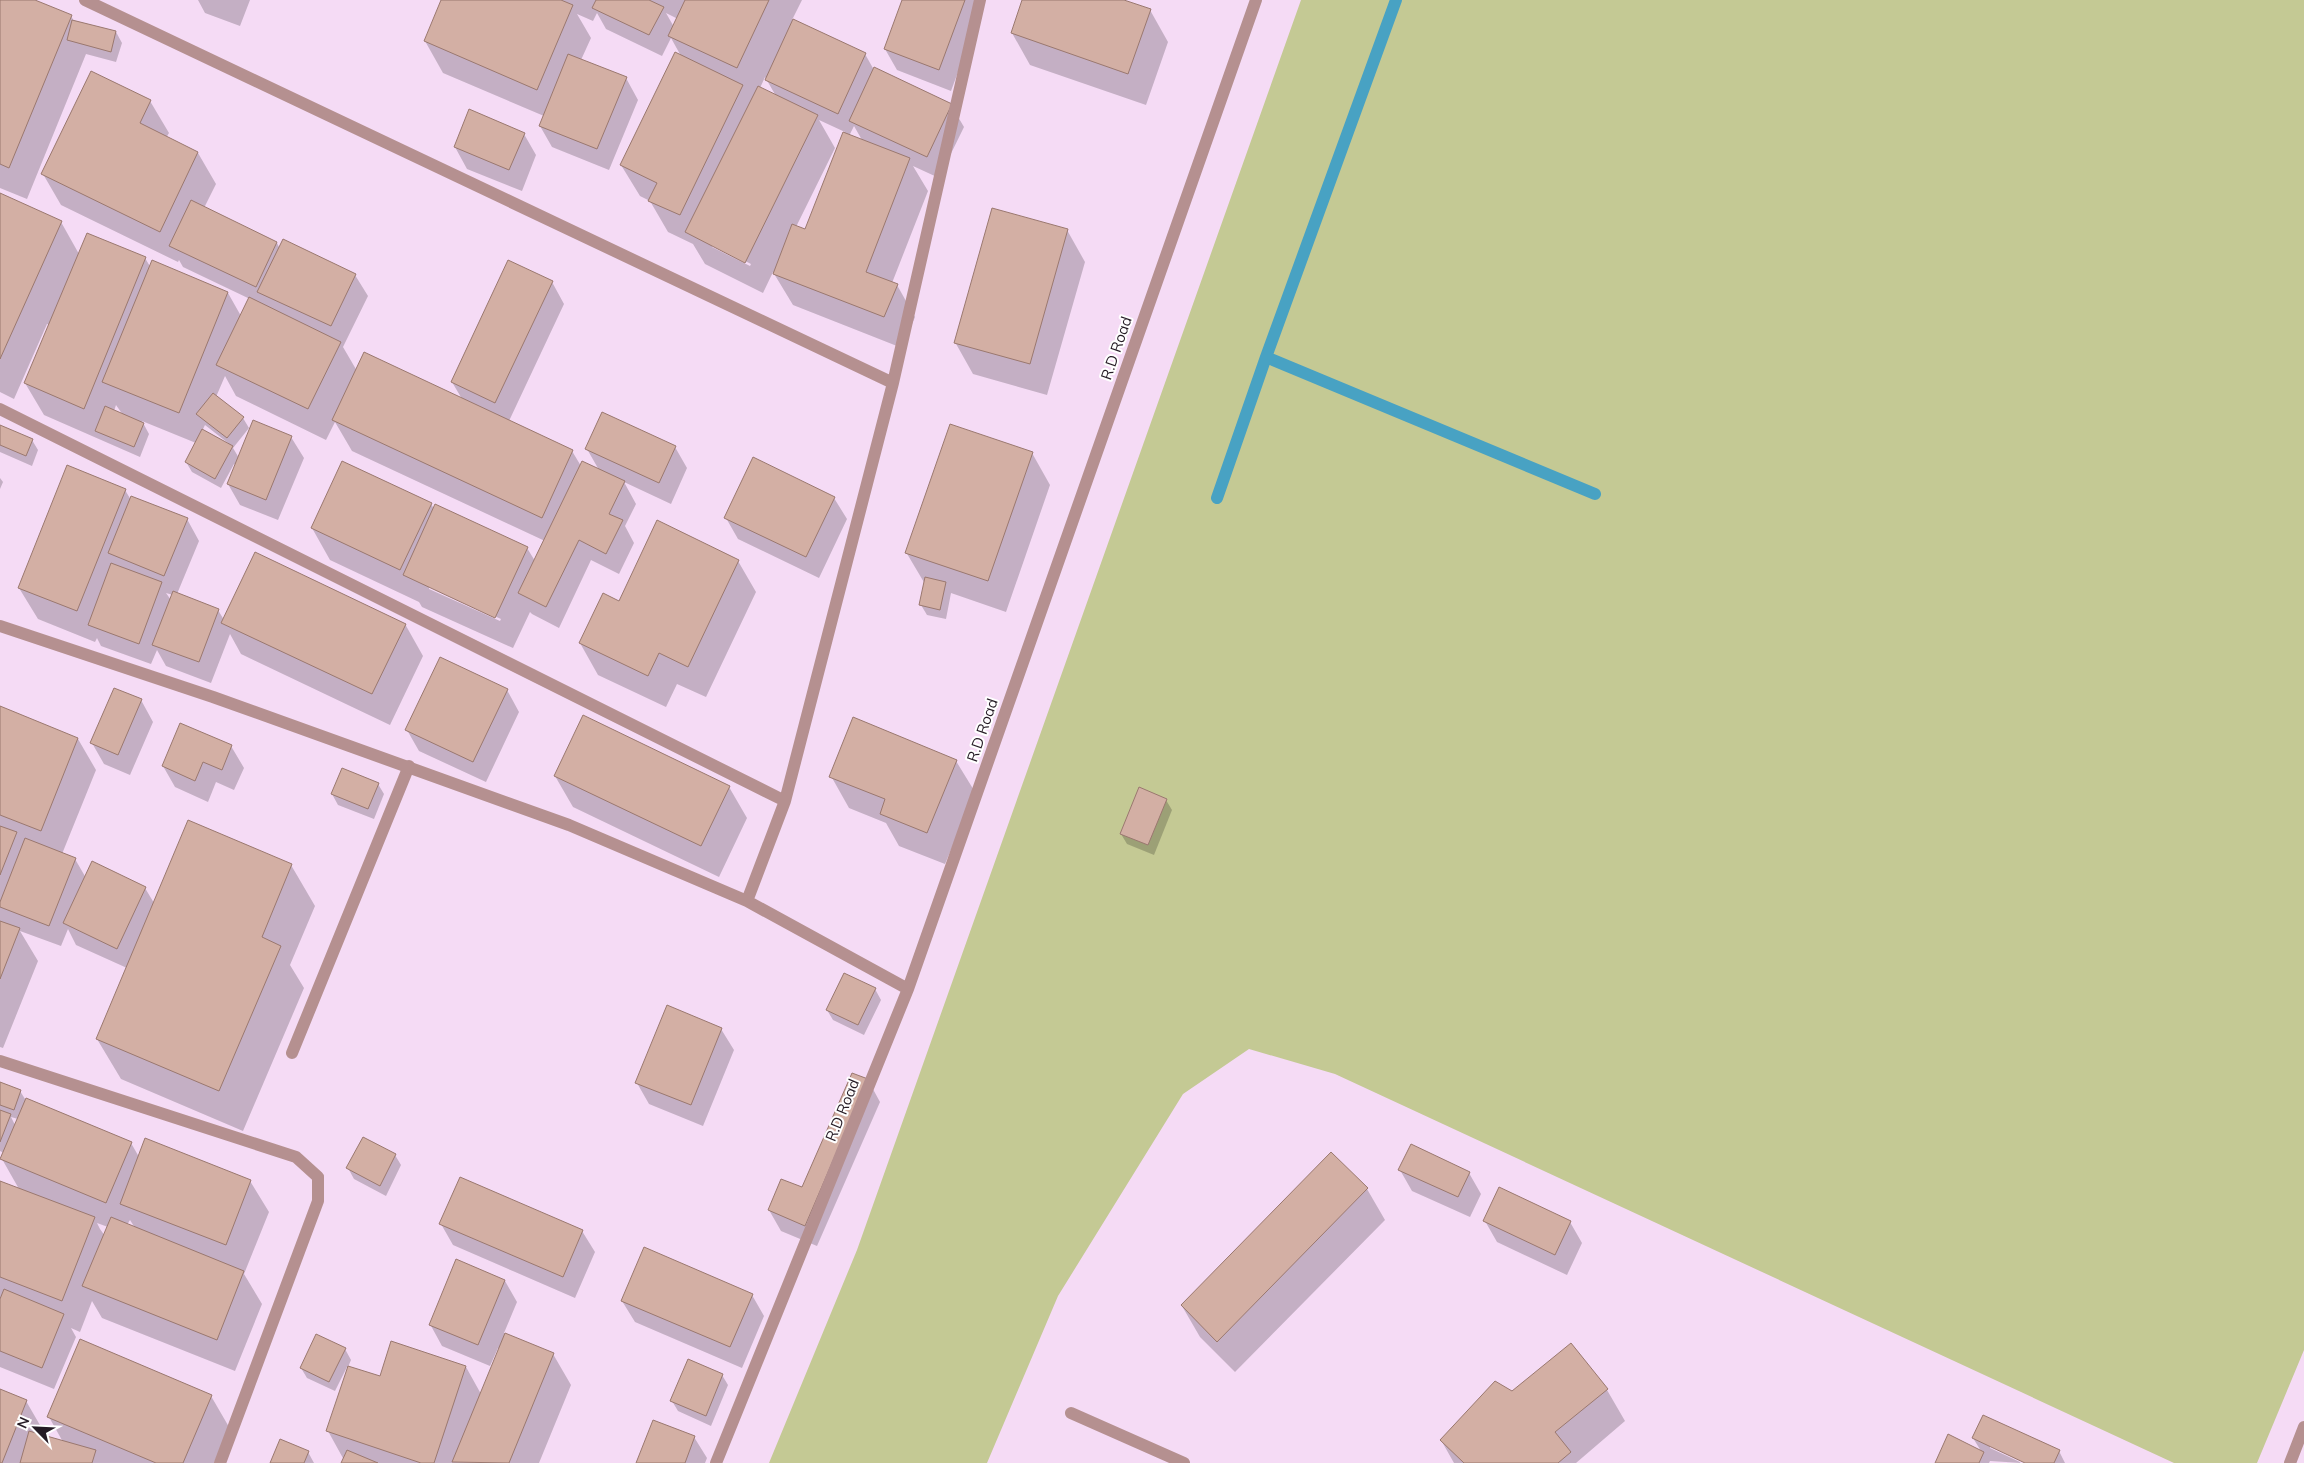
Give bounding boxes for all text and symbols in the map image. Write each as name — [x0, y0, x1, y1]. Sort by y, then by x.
street label: R.D Road — [1096, 314, 1136, 382]
street label: R.D Road — [962, 696, 1002, 764]
street label: R.D Road — [821, 1076, 863, 1144]
north arrow — [10, 1403, 60, 1453]
text: N — [13, 1414, 33, 1431]

